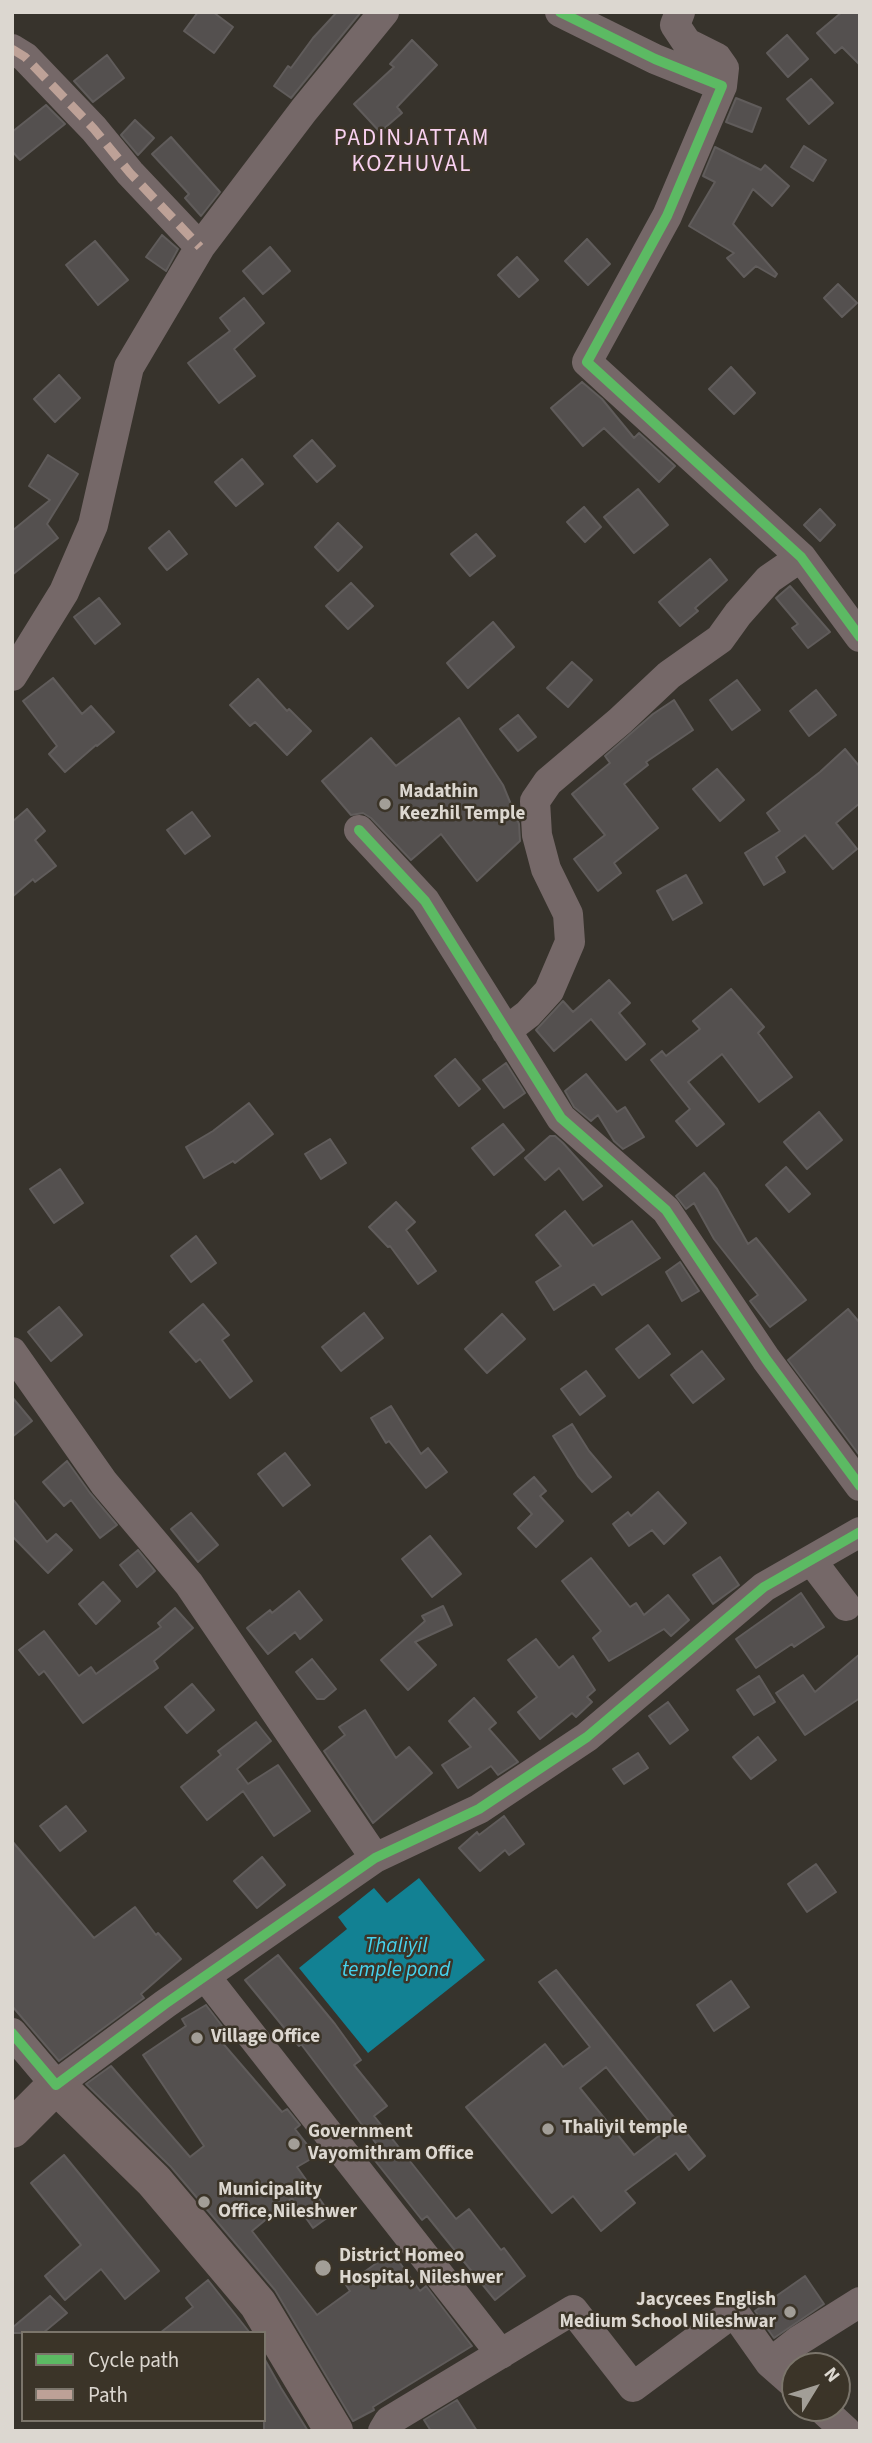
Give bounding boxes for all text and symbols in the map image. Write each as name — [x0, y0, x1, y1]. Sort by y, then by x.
district label: PADINJATTAM KOZHUVAL — [335, 126, 489, 180]
place label: Madathin Keezhil Temple — [399, 782, 525, 826]
marker: Madathin Keezhil Temple — [377, 796, 393, 812]
water label: Thaliyil temple pond — [342, 1934, 450, 1984]
place label: Village Office — [211, 2027, 320, 2049]
marker: Village Office — [189, 2030, 205, 2046]
place label: Thaliyil temple — [562, 2118, 688, 2140]
marker: Thaliyil temple — [540, 2121, 556, 2137]
place label: Government Vayomithram Office — [308, 2122, 474, 2166]
marker: Government Vayomithram Office — [286, 2136, 302, 2152]
place label: Municipality Office,Nileshwer — [218, 2180, 357, 2224]
marker: Municipality Office,Nileshwer — [196, 2194, 212, 2210]
place label: District Homeo Hospital, Nileshwer — [339, 2246, 503, 2290]
marker: District Homeo Hospital, Nileshwer — [313, 2258, 333, 2278]
place label: Jacycees English Medium School Nileshwar — [559, 2290, 776, 2334]
marker: Jacycees English Medium School Nileshwar — [782, 2304, 798, 2320]
legend — [21, 2331, 266, 2422]
text: Cycle path — [88, 2345, 179, 2375]
north arrow — [781, 2352, 851, 2422]
text: N — [817, 2362, 846, 2388]
text: Path — [88, 2380, 128, 2410]

